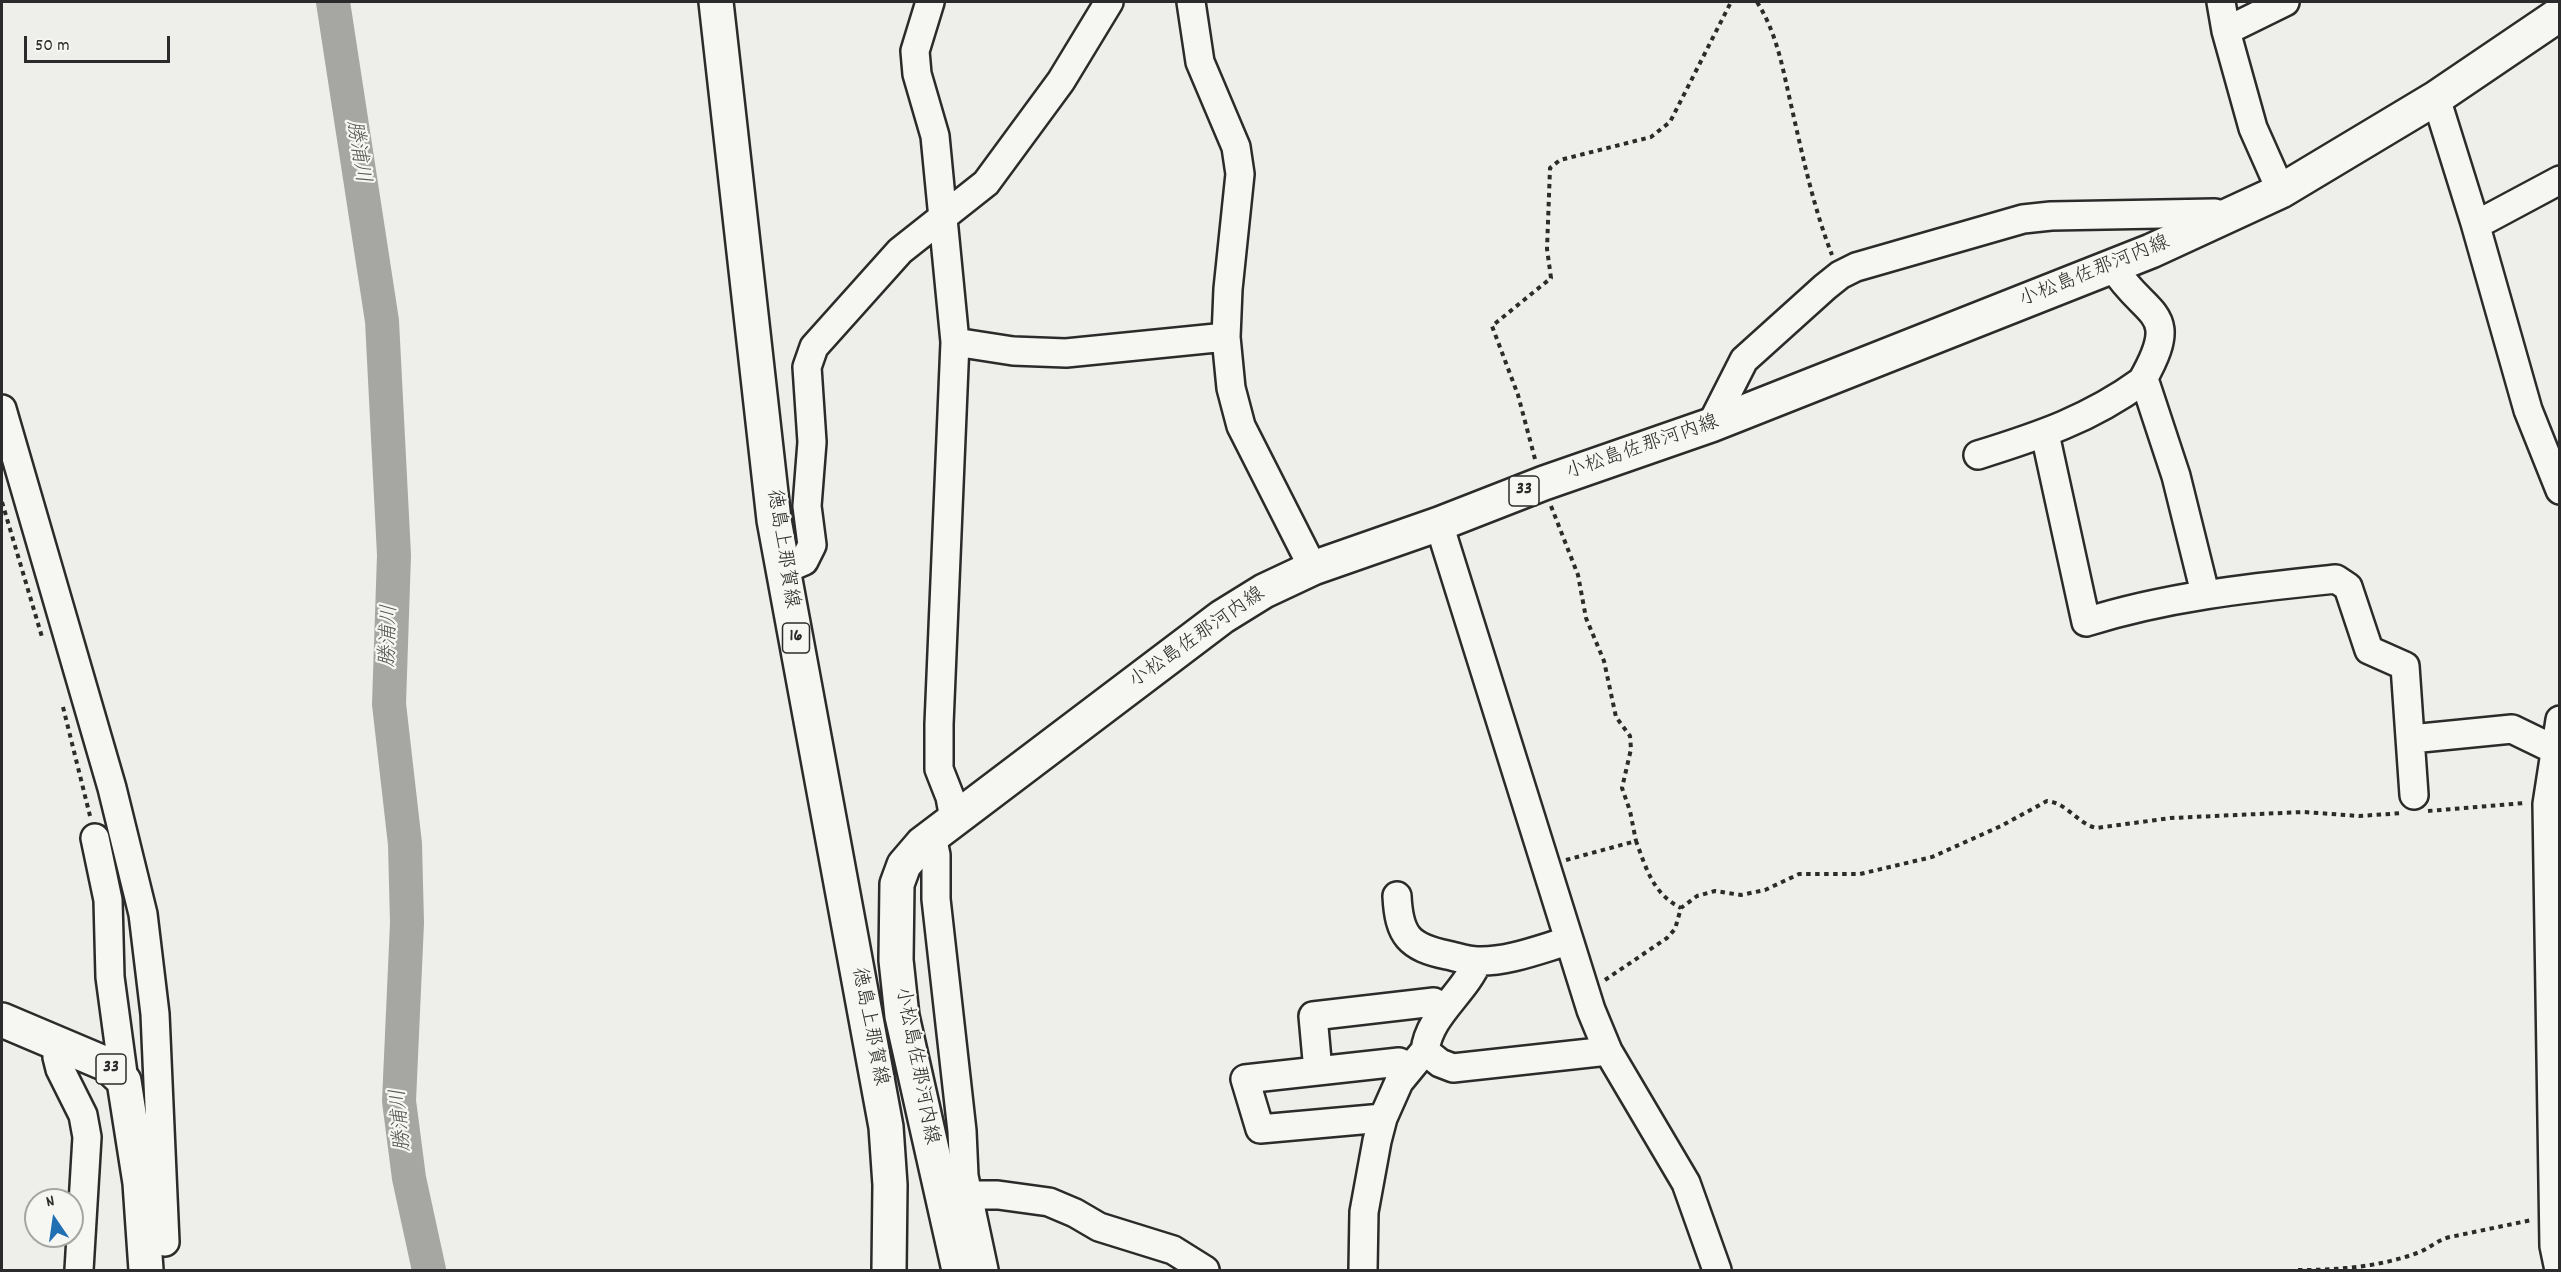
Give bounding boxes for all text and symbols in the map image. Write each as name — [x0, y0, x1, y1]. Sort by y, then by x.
scale bar — [27, 24, 172, 62]
text: 50 m — [35, 34, 70, 59]
water label: 勝浦川 — [339, 119, 373, 185]
street label: 小松島佐那河内線 — [2016, 232, 2174, 314]
street label: 小松島佐那河内線 — [1563, 412, 1723, 486]
road number: 33 — [1509, 476, 1539, 506]
street label: 徳島上那賀線 — [760, 488, 802, 610]
street label: 小松島佐那河内線 — [1126, 583, 1270, 695]
water label: 勝浦川 — [377, 604, 405, 668]
road number: 16 — [782, 623, 810, 653]
street label: 徳島上那賀線 — [845, 966, 891, 1088]
street label: 小松島佐那河内線 — [888, 985, 942, 1147]
road number: 33 — [96, 1054, 126, 1084]
water label: 勝浦川 — [388, 1088, 418, 1152]
north arrow — [24, 1188, 84, 1248]
text: N — [44, 1190, 57, 1214]

